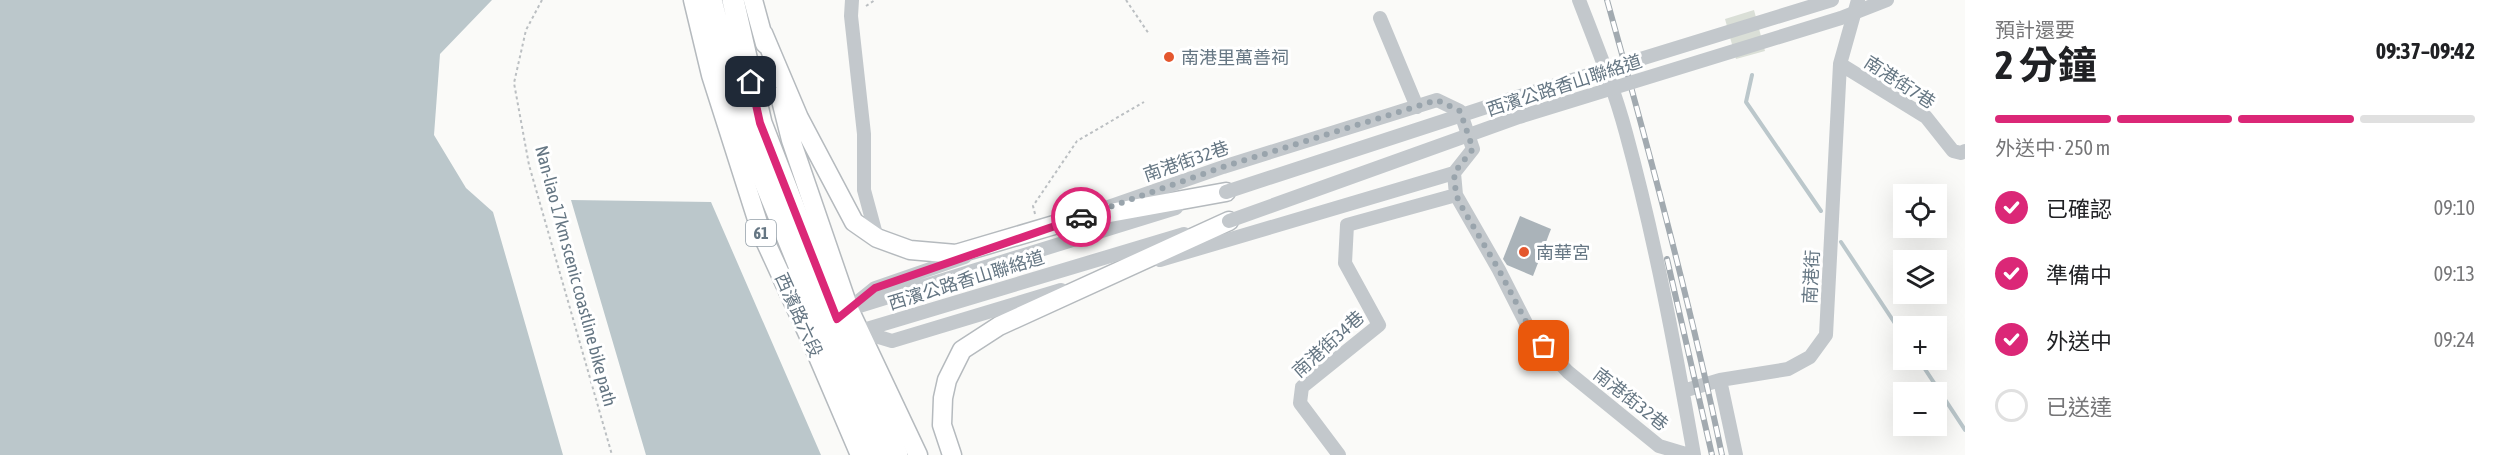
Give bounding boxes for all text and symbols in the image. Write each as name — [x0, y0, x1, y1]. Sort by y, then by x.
text: 預計還要 — [1995, 18, 2075, 41]
text: 09:37–09:42 — [2376, 38, 2475, 64]
text: 2 分鐘 — [1995, 43, 2097, 87]
place label: 南港里萬善祠 — [1181, 47, 1289, 68]
marker: 南港里萬善祠 — [1162, 50, 1176, 64]
street label: 西濱公路香山聯絡道 — [1484, 50, 1644, 120]
street label: 南港街7巷 — [1861, 51, 1939, 113]
pin — [725, 56, 776, 107]
icon: home — [734, 65, 767, 98]
text: 外送中 · 250 m — [1995, 136, 2110, 159]
street label: 南港街32巷 — [1141, 137, 1231, 185]
street label: Nan-liao 17km scenic coastline bike path — [531, 143, 621, 409]
map controls — [1893, 184, 1947, 436]
button: locate — [1893, 184, 1947, 238]
courier — [1051, 187, 1111, 247]
icon: check — [1995, 191, 2028, 224]
text: 已確認 — [2046, 196, 2112, 222]
text: 09:10 — [2434, 196, 2475, 219]
icon: car — [1065, 201, 1098, 234]
road number: 61 — [746, 220, 776, 246]
place label: 南華宮 — [1536, 242, 1590, 263]
marker: 南華宮 — [1517, 245, 1531, 259]
street label: 西濱公路香山聯絡道 — [885, 246, 1047, 314]
street label: 南港街 — [1799, 249, 1823, 305]
button: layers — [1893, 250, 1947, 304]
icon: check — [1995, 257, 2028, 290]
text: 準備中 — [2046, 262, 2112, 288]
text: 09:13 — [2434, 262, 2475, 285]
street label: 西濱路六段 — [771, 270, 827, 360]
street label: 南港街34巷 — [1288, 306, 1368, 382]
button: + — [1893, 316, 1947, 370]
pin — [1518, 320, 1569, 371]
icon: check — [1995, 323, 2028, 356]
text: 外送中 — [2046, 328, 2112, 354]
text: 09:24 — [2434, 328, 2475, 351]
icon: bag — [1527, 329, 1560, 362]
street label: 南港街32巷 — [1589, 363, 1673, 435]
button: − — [1893, 382, 1947, 436]
text: 已送達 — [2046, 394, 2112, 420]

